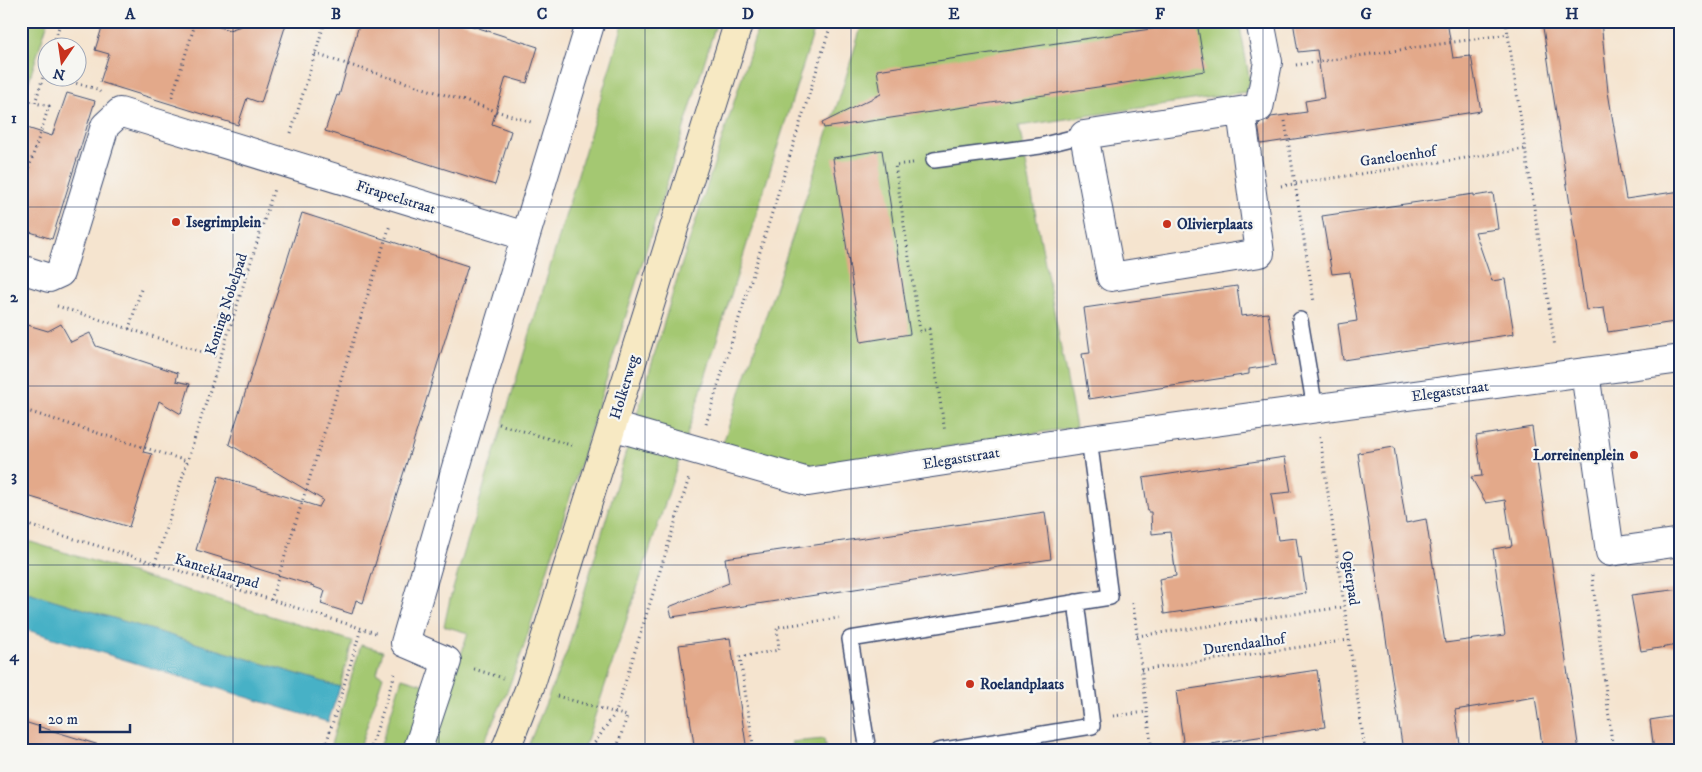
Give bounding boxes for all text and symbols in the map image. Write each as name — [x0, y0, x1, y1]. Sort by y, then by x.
text: A — [124, 4, 136, 24]
text: B — [331, 4, 341, 24]
text: C — [537, 4, 547, 24]
text: D — [742, 4, 754, 24]
text: E — [948, 4, 960, 24]
text: F — [1155, 4, 1165, 24]
text: G — [1360, 4, 1372, 24]
text: H — [1565, 4, 1579, 24]
north arrow — [38, 38, 88, 88]
text: N — [51, 64, 67, 84]
text: 1 — [11, 108, 17, 128]
street label: Ganeloenhof — [1359, 141, 1439, 171]
street label: Firapeelstraat — [354, 176, 438, 219]
place label: Isegrimplein — [186, 213, 261, 232]
place label: Olivierplaats — [1177, 215, 1253, 234]
marker: Isegrimplein — [170, 216, 182, 228]
marker: Olivierplaats — [1161, 218, 1173, 230]
street label: Koning Nobelpad — [201, 250, 252, 358]
text: 2 — [10, 287, 19, 307]
street label: Holkerweg — [606, 352, 643, 422]
street label: Elegaststraat — [1410, 377, 1490, 406]
street label: Elegaststraat — [921, 443, 1001, 474]
place label: Lorreinenplein — [1533, 446, 1624, 465]
marker: Lorreinenplein — [1628, 449, 1640, 461]
text: 3 — [11, 466, 17, 486]
street label: Kanteklaarpad — [172, 550, 262, 593]
street label: Ogierpad — [1337, 550, 1364, 607]
street label: Durendaalhof — [1202, 629, 1288, 660]
text: 4 — [8, 646, 19, 666]
place label: Roelandplaats — [980, 675, 1064, 694]
marker: Roelandplaats — [964, 678, 976, 690]
scale bar — [40, 702, 130, 734]
text: 20 m — [48, 710, 78, 729]

